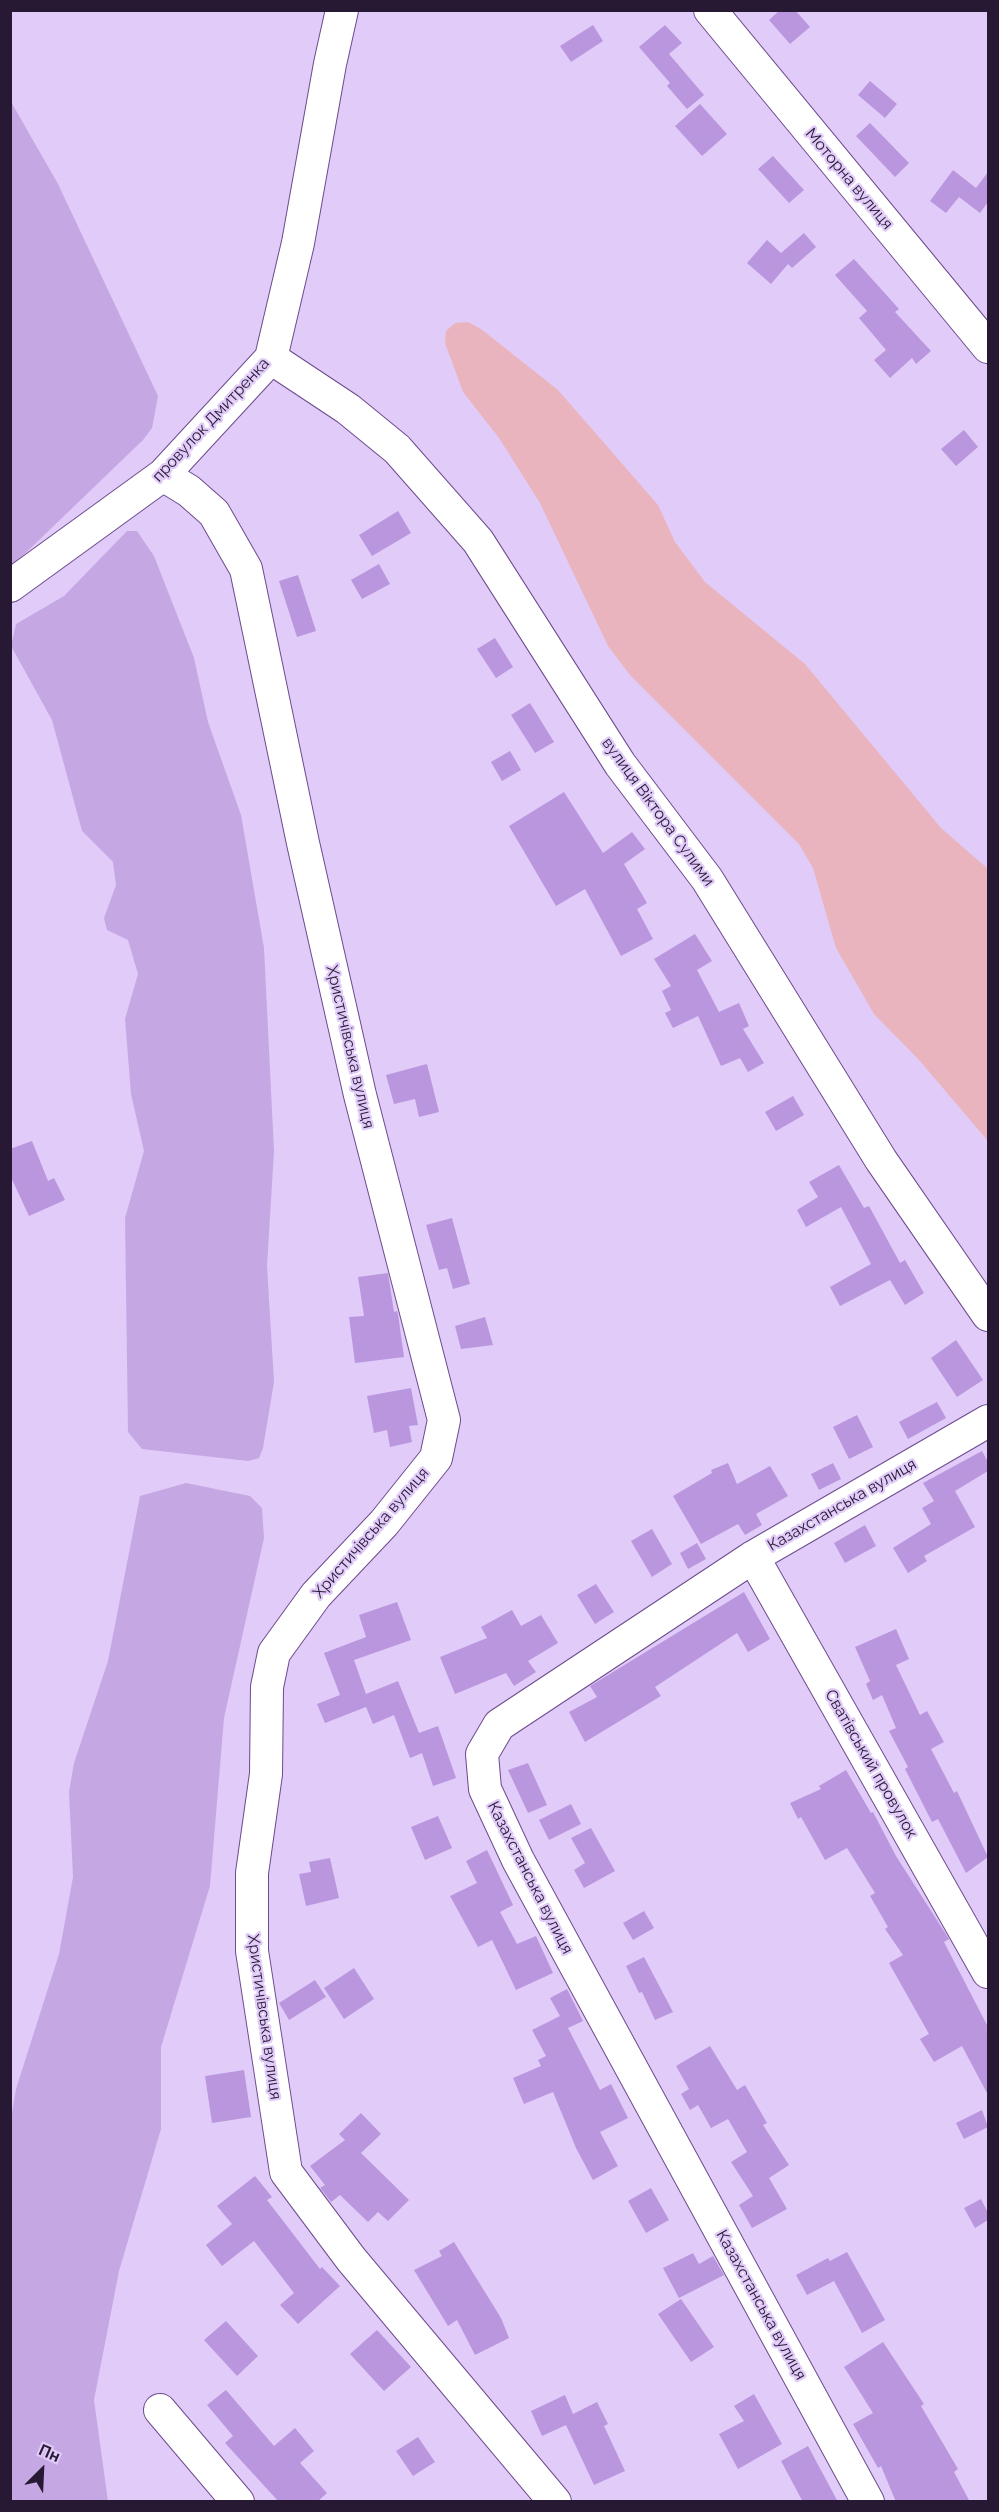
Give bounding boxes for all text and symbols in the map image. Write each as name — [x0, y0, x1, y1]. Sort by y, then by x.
street label: Моторна вулиця — [801, 125, 897, 233]
street label: провулок Дмитренка — [149, 354, 273, 486]
street label: вулиця Віктора Сулими — [598, 734, 718, 890]
street label: Христичівська вулиця — [322, 964, 378, 1130]
street label: Казахстанська вулиця — [764, 1455, 920, 1555]
street label: Христичівська вулиця — [309, 1464, 433, 1602]
street label: Сватівський провулок — [821, 1686, 921, 1842]
street label: Казахстанська вулиця — [483, 1799, 577, 1957]
street label: Христичівська вулиця — [243, 1933, 285, 2101]
street label: Казахстанська вулиця — [712, 2227, 810, 2383]
north arrow — [12, 2440, 72, 2500]
text: Пн — [36, 2440, 63, 2466]

